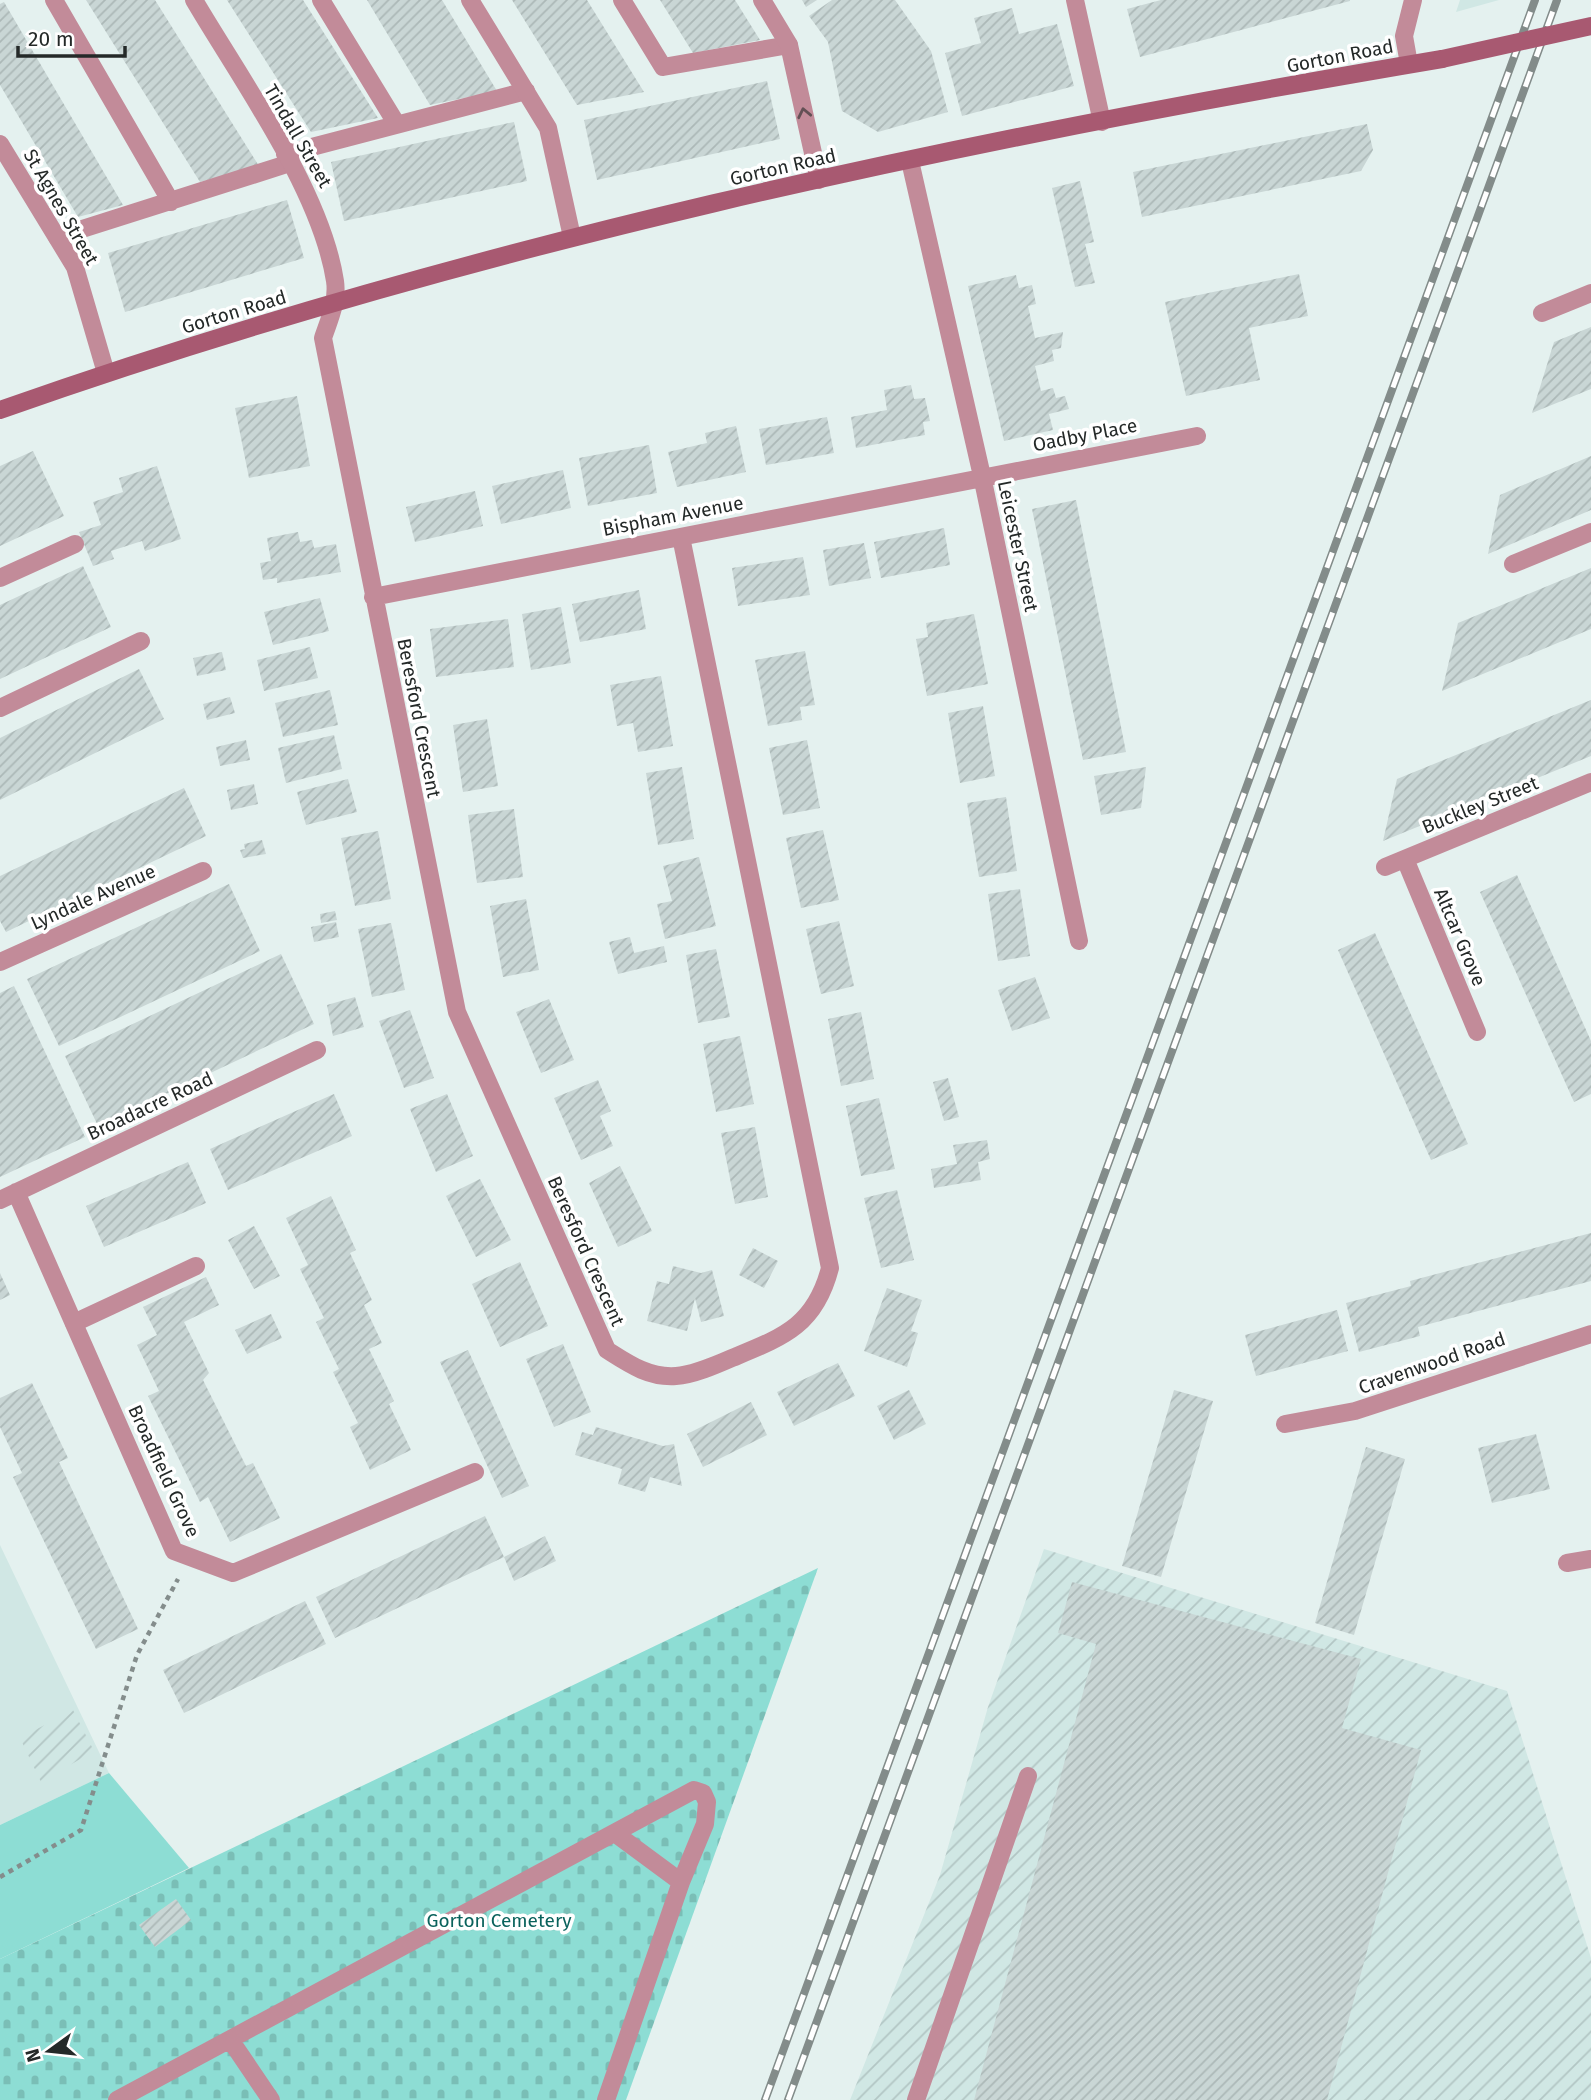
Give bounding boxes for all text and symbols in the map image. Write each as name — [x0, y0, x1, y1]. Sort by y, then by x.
scale bar — [18, 14, 124, 58]
text: 20 m — [28, 26, 74, 52]
street label: Gorton Road — [1285, 34, 1395, 78]
street label: Tindall Street — [259, 80, 337, 192]
one-way arrow — [798, 107, 813, 119]
street label: Gorton Road — [728, 144, 838, 190]
street label: St Agnes Street — [19, 145, 104, 269]
street label: Gorton Road — [179, 285, 289, 339]
street label: Oadby Place — [1031, 414, 1139, 456]
street label: Leicester Street — [993, 478, 1043, 614]
street label: Bispham Avenue — [601, 491, 745, 541]
street label: Beresford Crescent — [392, 636, 446, 800]
street label: Buckley Street — [1419, 771, 1542, 839]
street label: Lyndale Avenue — [27, 859, 159, 935]
street label: Altcar Grove — [1429, 885, 1491, 989]
street label: Broadacre Road — [83, 1067, 217, 1145]
street label: Beresford Crescent — [543, 1172, 629, 1330]
street label: Cravenwood Road — [1356, 1327, 1508, 1399]
street label: Broadfield Grove — [123, 1401, 205, 1541]
park label: Gorton Cemetery — [426, 1909, 572, 1932]
north arrow — [14, 2016, 84, 2086]
text: N — [20, 2046, 46, 2064]

